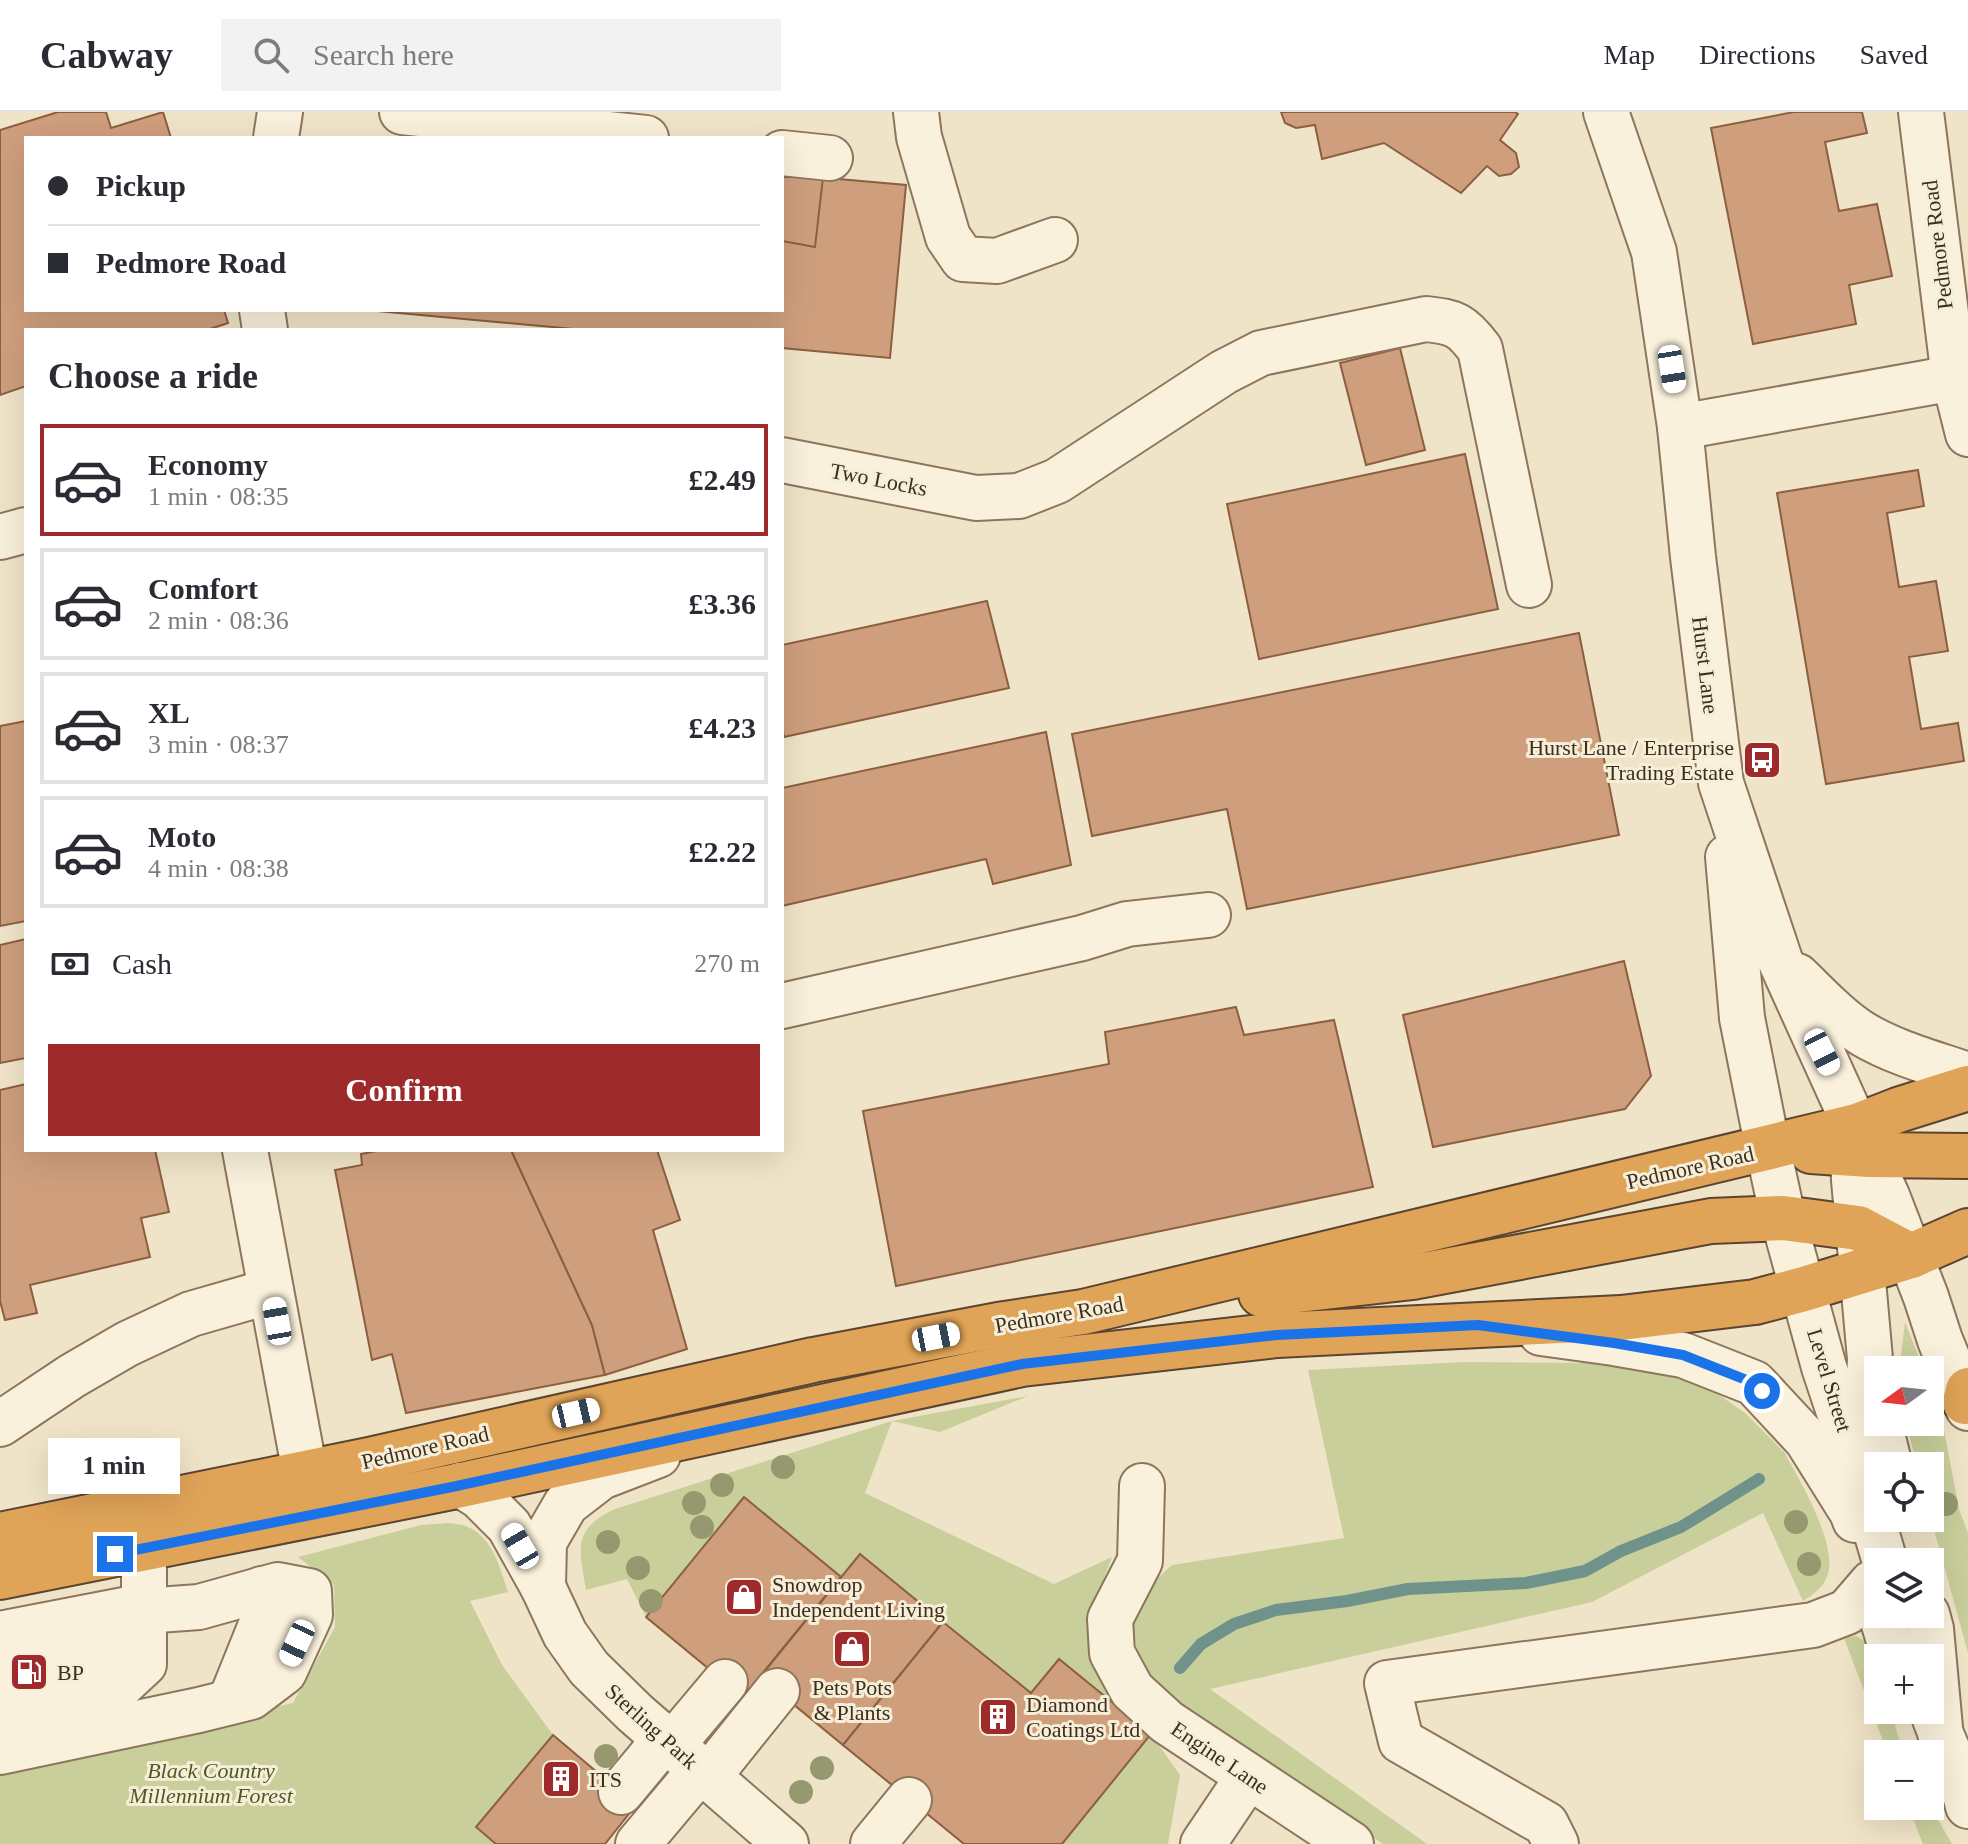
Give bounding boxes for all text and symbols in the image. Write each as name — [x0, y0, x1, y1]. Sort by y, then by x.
search box — [221, 19, 781, 91]
icon: search — [249, 33, 293, 77]
text: Cabway — [40, 34, 173, 76]
text: Search here — [313, 38, 454, 71]
text: Map — [1604, 39, 1655, 70]
text: Directions — [1699, 39, 1816, 70]
text: Saved — [1860, 39, 1928, 70]
text: Pickup — [96, 169, 186, 202]
street label: Pedmore Road — [1917, 179, 1958, 311]
text: Pedmore Road — [96, 246, 286, 279]
car — [1656, 343, 1688, 395]
text: Choose a ride — [48, 356, 258, 396]
icon: car — [52, 444, 124, 516]
text: Economy — [148, 448, 268, 481]
street label: Two Locks — [828, 458, 929, 501]
text: £2.49 — [689, 463, 756, 496]
text: 1 min · 08:35 — [148, 482, 289, 511]
icon: car — [52, 568, 124, 640]
text: Comfort — [148, 572, 258, 605]
text: £3.36 — [689, 587, 756, 620]
text: 2 min · 08:36 — [148, 606, 289, 635]
street label: Hurst Lane — [1687, 615, 1724, 715]
icon: car — [52, 692, 124, 764]
text: XL — [148, 696, 190, 729]
text: £4.23 — [689, 711, 756, 744]
text: 3 min · 08:37 — [148, 730, 289, 759]
place label: Hurst Lane / Enterprise Trading Estate — [1528, 735, 1734, 785]
bus stop icon: Hurst Lane / Enterprise Trading Estate — [1741, 739, 1783, 781]
icon: car — [52, 816, 124, 888]
text: Moto — [148, 820, 216, 853]
text: £2.22 — [689, 835, 756, 868]
text: 4 min · 08:38 — [148, 854, 289, 883]
icon: cash — [48, 942, 92, 986]
text: Cash — [112, 947, 172, 980]
text: 270 m — [694, 949, 760, 978]
car — [1800, 1025, 1844, 1079]
button: Confirm — [48, 1044, 760, 1136]
street label: Pedmore Road — [1624, 1141, 1756, 1194]
street label: Pedmore Road — [993, 1291, 1125, 1338]
car — [261, 1295, 293, 1347]
car — [910, 1321, 962, 1353]
street label: Level Street — [1802, 1325, 1857, 1435]
north arrow — [1864, 1356, 1944, 1436]
map controls — [1864, 1356, 1944, 1820]
route start — [1744, 1373, 1780, 1409]
car — [550, 1396, 602, 1430]
street label: Pedmore Road — [359, 1421, 491, 1474]
callout: 1 min — [49, 1438, 181, 1494]
text: 1 min — [83, 1451, 145, 1480]
button: locate — [1864, 1452, 1944, 1532]
car — [498, 1519, 542, 1573]
route end — [97, 1536, 133, 1572]
button: layers — [1864, 1548, 1944, 1628]
place label: Snowdrop Independent Living — [772, 1572, 945, 1622]
shop icon: Snowdrop Independent Living — [723, 1576, 765, 1618]
car — [276, 1616, 318, 1670]
shop icon: Pets Pots & Plants — [831, 1628, 873, 1670]
button: + — [1864, 1644, 1944, 1724]
fuel station icon: BP — [8, 1651, 50, 1693]
place label: BP — [57, 1660, 84, 1685]
place label: Pets Pots & Plants — [812, 1675, 892, 1725]
street label: Sterling Park — [600, 1678, 703, 1774]
place label: Diamond Coatings Ltd — [1026, 1692, 1140, 1742]
building icon: Diamond Coatings Ltd — [977, 1696, 1019, 1738]
street label: Engine Lane — [1166, 1716, 1273, 1799]
button: − — [1864, 1740, 1944, 1820]
park label: Black Country Millennium Forest — [128, 1758, 294, 1808]
building icon: ITS — [540, 1758, 582, 1800]
place label: ITS — [589, 1767, 622, 1792]

